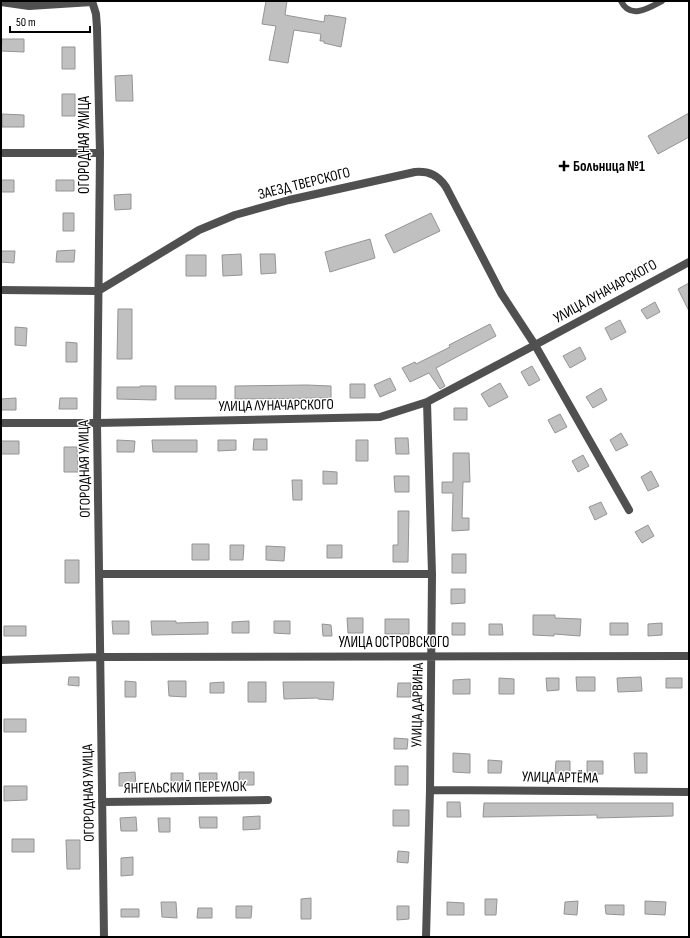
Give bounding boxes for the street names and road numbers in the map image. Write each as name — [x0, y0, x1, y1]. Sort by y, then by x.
street label: ОГОРОДНАЯ УЛИЦА — [75, 95, 94, 194]
street label: ЗАЕЗД ТВЕРСКОГО — [256, 163, 352, 204]
street label: УЛИЦА ЛУНАЧАРСКОГО — [550, 255, 660, 328]
street label: УЛИЦА ЛУНАЧАРСКОГО — [218, 395, 334, 416]
street label: ОГОРОДНАЯ УЛИЦА — [74, 419, 95, 518]
street label: УЛИЦА ОСТРОВСКОГО — [339, 633, 450, 652]
street label: УЛИЦА ДАРВИНА — [407, 662, 428, 748]
street label: ОГОРОДНАЯ УЛИЦА — [78, 743, 99, 842]
street label: УЛИЦА АРТЁМА — [522, 767, 599, 788]
street label: ЯНГЕЛЬСКИЙ ПЕРЕУЛОК — [124, 777, 247, 798]

